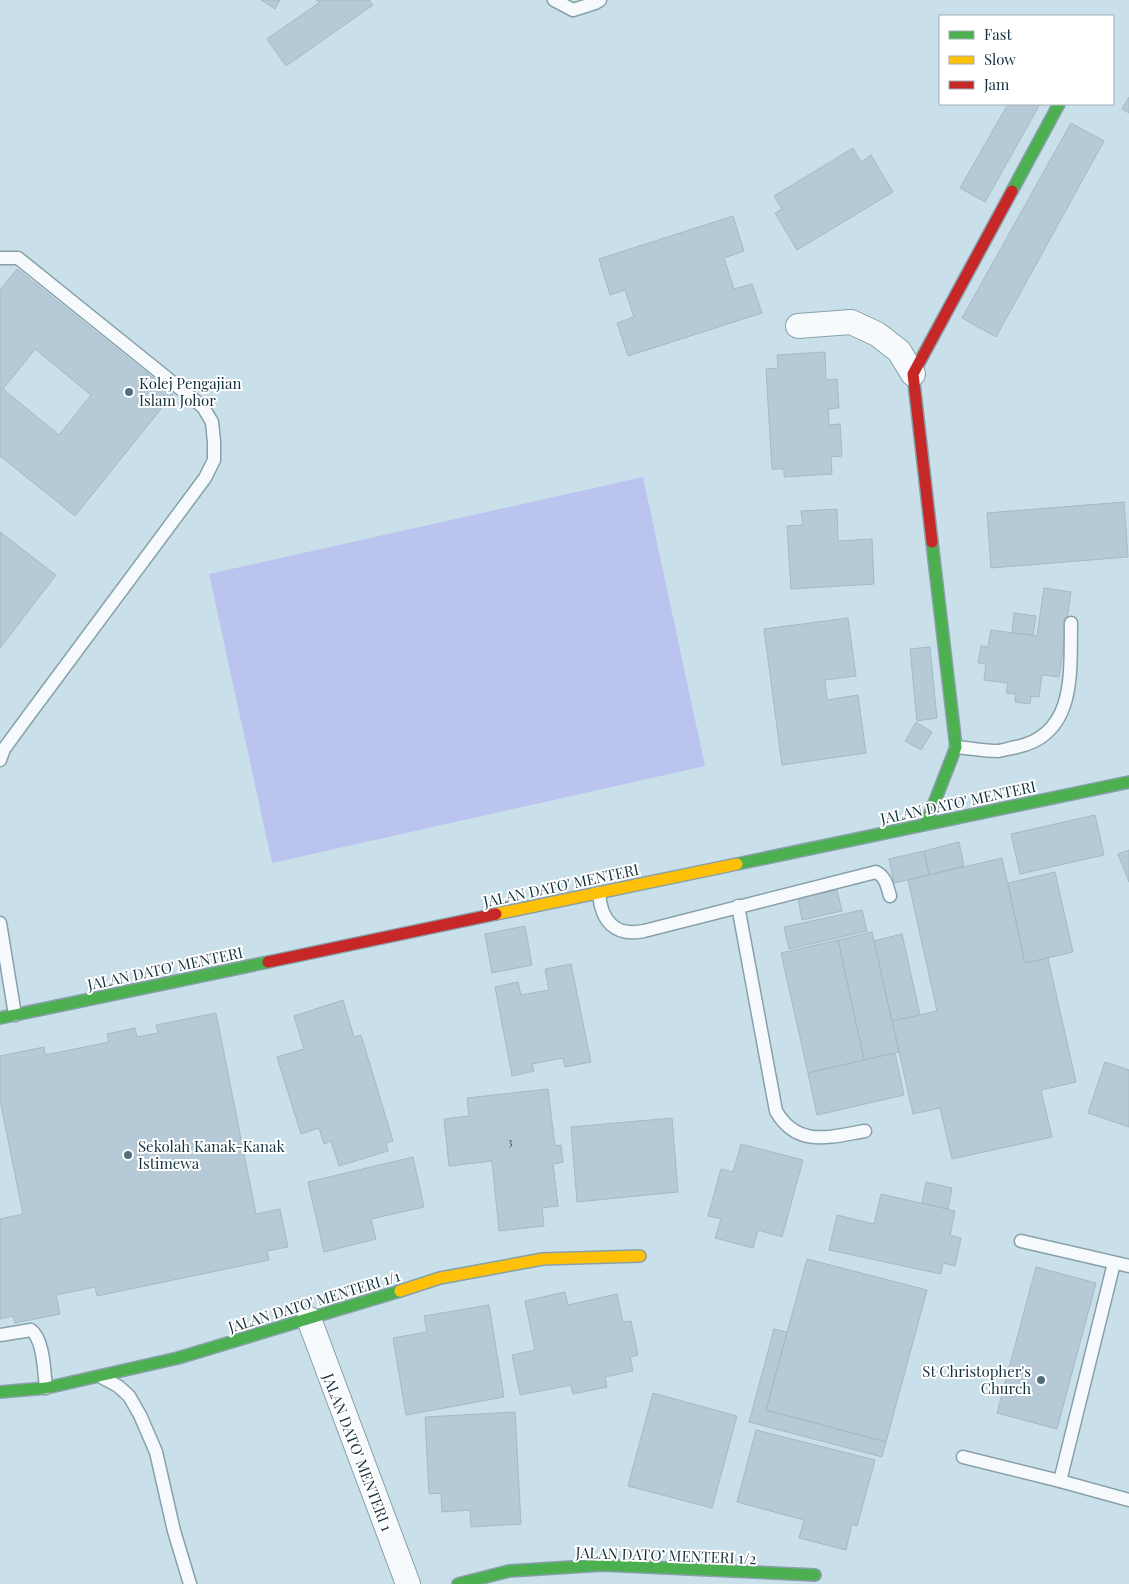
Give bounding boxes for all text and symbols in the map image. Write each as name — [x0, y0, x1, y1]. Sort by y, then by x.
legend — [939, 15, 1114, 105]
text: Fast — [984, 24, 1013, 44]
text: Slow — [984, 49, 1016, 69]
text: Jam — [983, 74, 1010, 94]
place label: Kolej Pengajian Islam Johor — [139, 373, 241, 410]
marker: Kolej Pengajian Islam Johor — [123, 386, 135, 398]
street label: JALAN DATO' MENTERI — [878, 776, 1037, 828]
street label: JALAN DATO' MENTERI — [481, 859, 640, 911]
street label: JALAN DATO' MENTERI — [85, 942, 244, 994]
house number: 3 — [507, 1133, 513, 1149]
place label: Sekolah Kanak-Kanak Istimewa — [138, 1136, 285, 1173]
marker: Sekolah Kanak-Kanak Istimewa — [122, 1149, 134, 1161]
street label: JALAN DATO' MENTERI 1/1 — [225, 1265, 403, 1337]
place label: St Christopher's Church — [922, 1361, 1031, 1398]
street label: JALAN DATO' MENTERI 1 — [318, 1369, 398, 1534]
marker: St Christopher's Church — [1035, 1374, 1047, 1386]
street label: JALAN DATO’ MENTERI 1/2 — [574, 1542, 757, 1568]

